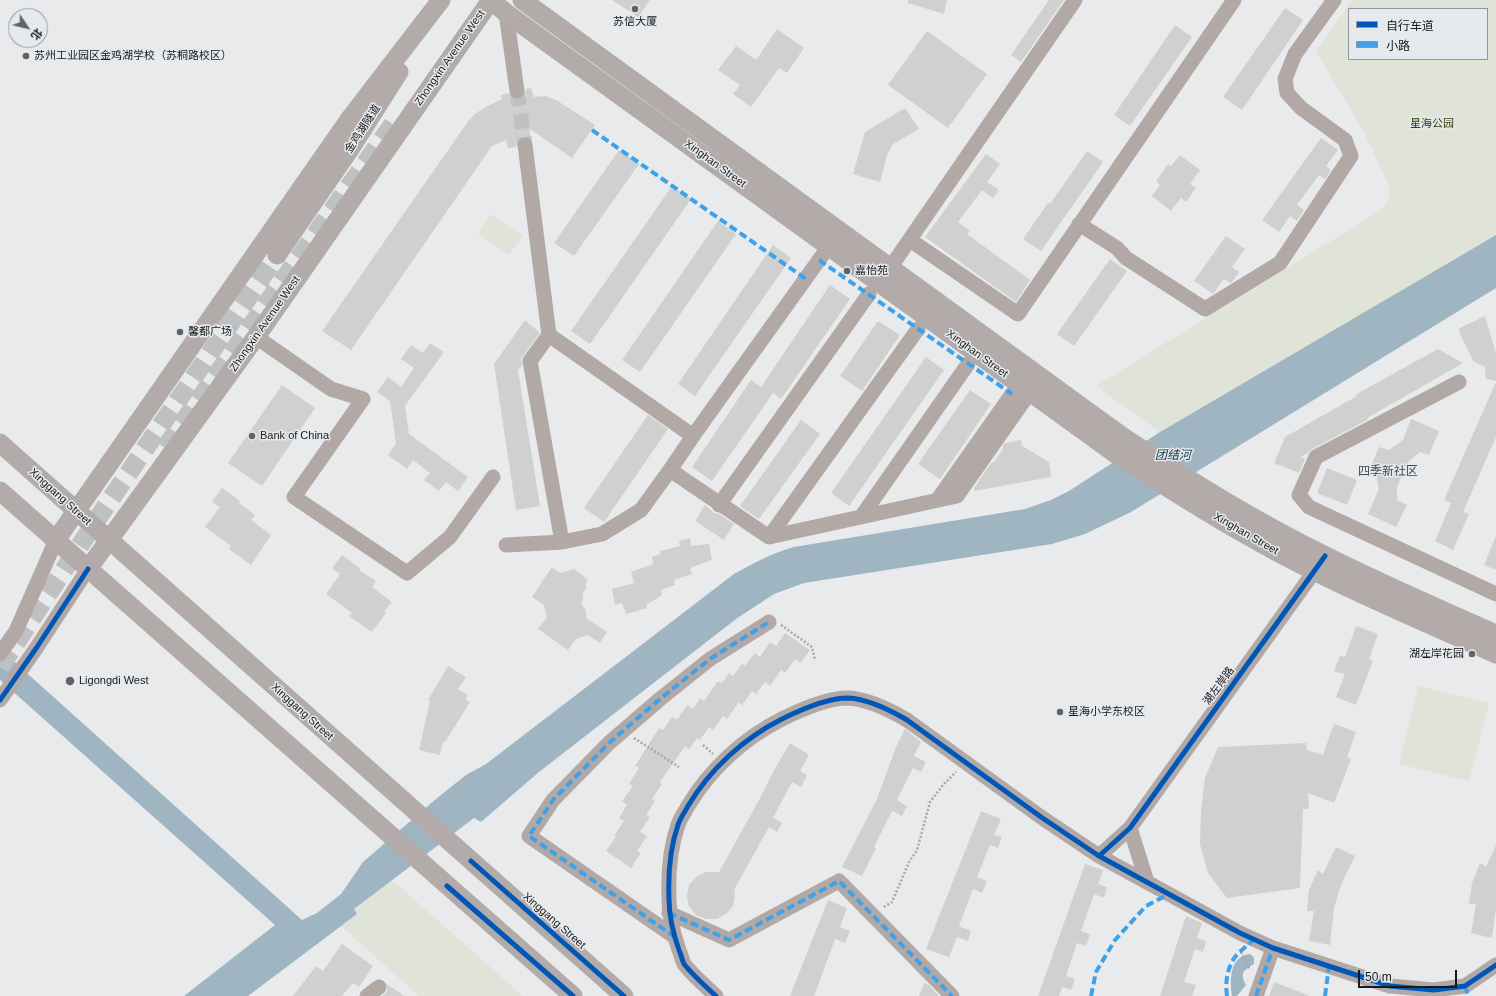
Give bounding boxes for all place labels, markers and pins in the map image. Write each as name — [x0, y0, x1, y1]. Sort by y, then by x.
marker: 苏信大厦 — [630, 4, 640, 14]
place label: 苏信大厦 — [613, 15, 657, 29]
place label: 苏州工业园区金鸡湖学校（苏桐路校区） — [34, 49, 232, 63]
marker: 苏州工业园区金鸡湖学校（苏桐路校区） — [21, 51, 31, 61]
place label: 嘉怡苑 — [855, 264, 888, 278]
marker: 嘉怡苑 — [842, 266, 852, 276]
place label: 馨都广场 — [188, 325, 232, 339]
marker: 馨都广场 — [175, 327, 185, 337]
place label: Bank of China — [260, 429, 329, 443]
marker: Bank of China — [247, 431, 257, 441]
place label: 湖左岸花园 — [1409, 647, 1464, 661]
marker: 湖左岸花园 — [1467, 649, 1477, 659]
place label: Ligongdi West — [79, 674, 149, 688]
marker: Ligongdi West — [64, 675, 76, 687]
place label: 星海小学东校区 — [1068, 705, 1145, 719]
marker: 星海小学东校区 — [1055, 707, 1065, 717]

